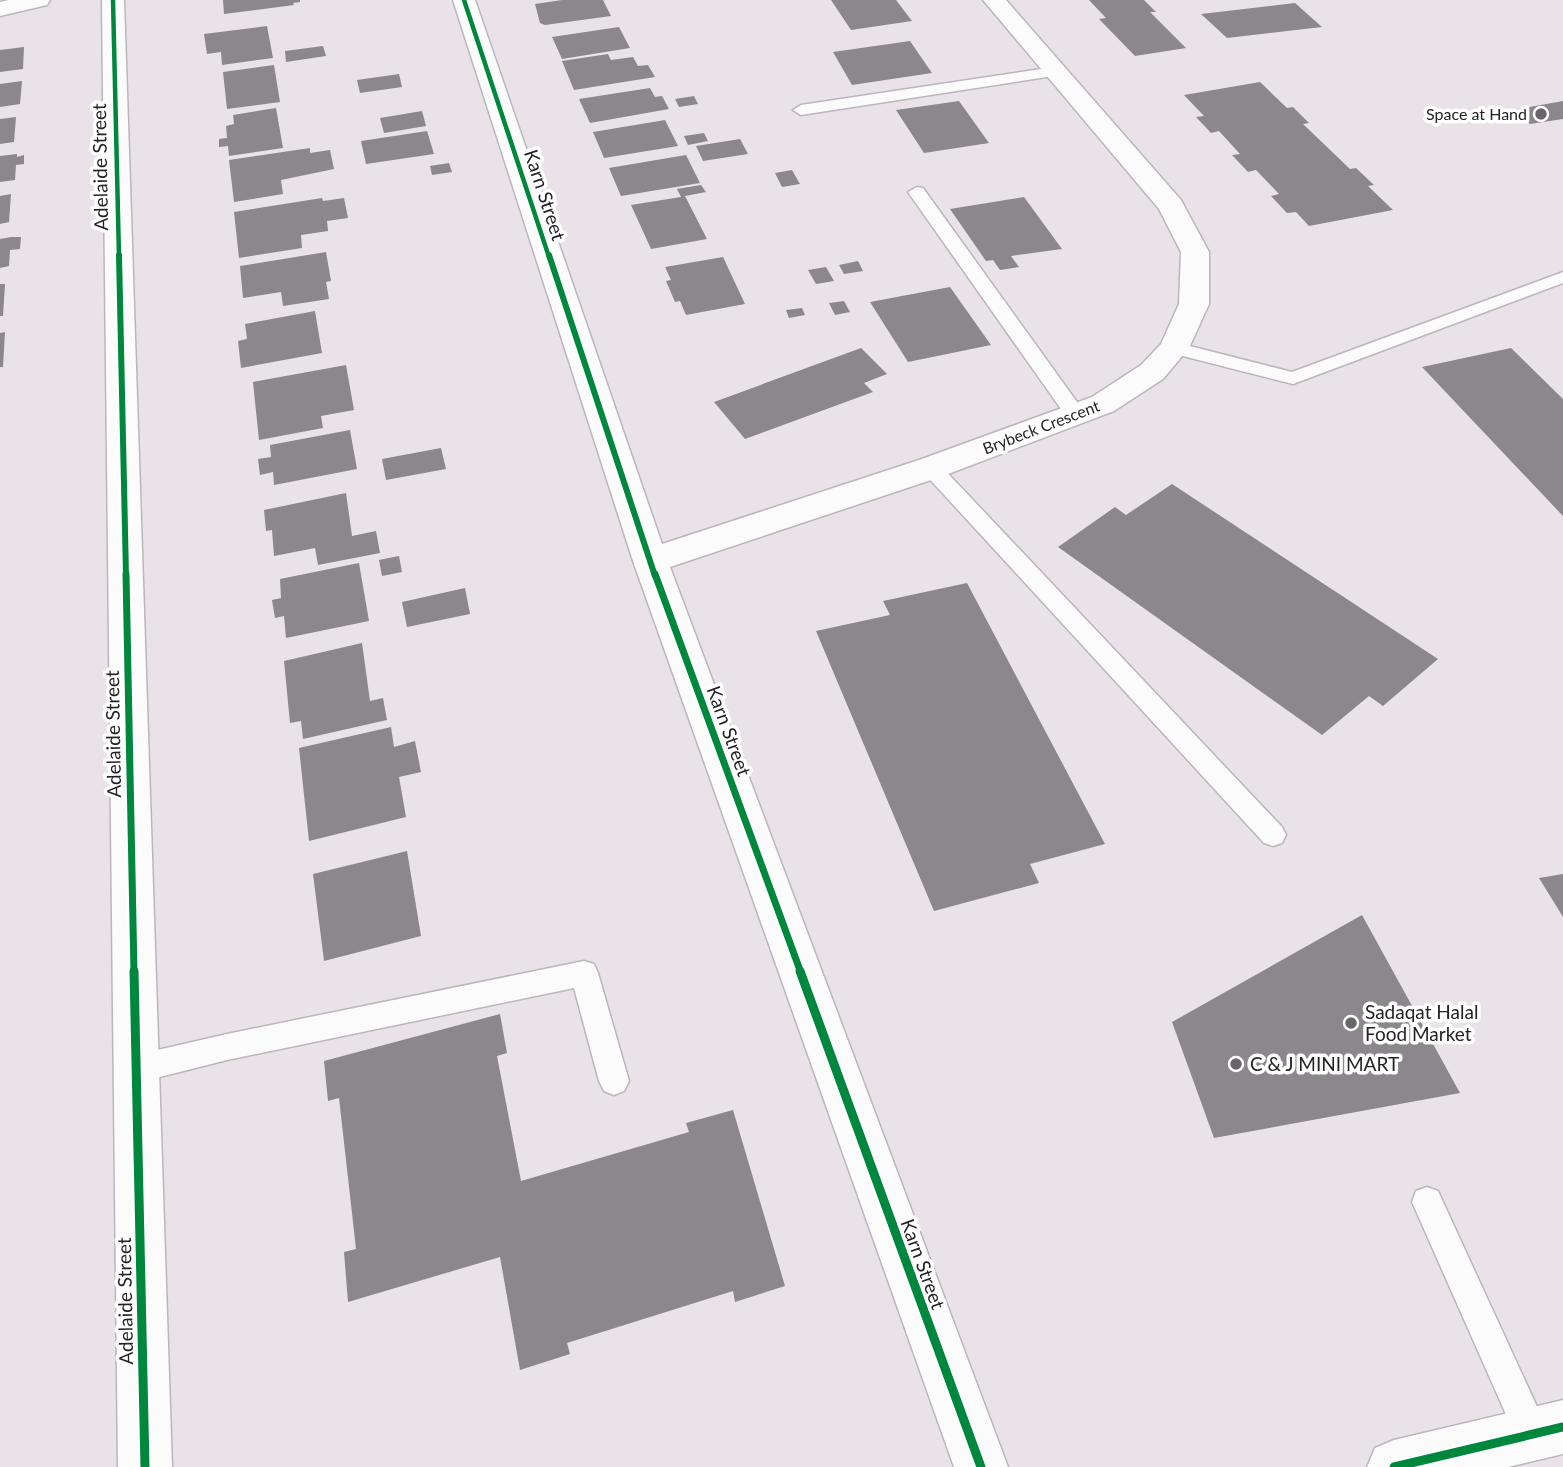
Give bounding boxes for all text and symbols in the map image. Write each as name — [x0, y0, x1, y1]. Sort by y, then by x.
street label: Adelaide Street — [87, 103, 112, 231]
place label: Space at Hand — [1426, 104, 1527, 123]
marker: Space at Hand — [1533, 106, 1549, 122]
street label: Karn Street — [520, 146, 571, 243]
street label: Brybeck Crescent — [980, 395, 1102, 458]
street label: Adelaide Street — [100, 670, 125, 798]
street label: Karn Street — [703, 683, 756, 779]
place label: Sadaqat Halal Food Market — [1365, 1000, 1478, 1045]
marker: Sadaqat Halal Food Market — [1343, 1015, 1359, 1031]
place label: C & J MINI MART — [1250, 1052, 1399, 1075]
marker: C & J MINI MART — [1228, 1056, 1244, 1072]
street label: Karn Street — [897, 1216, 950, 1312]
street label: Adelaide Street — [112, 1237, 137, 1365]

